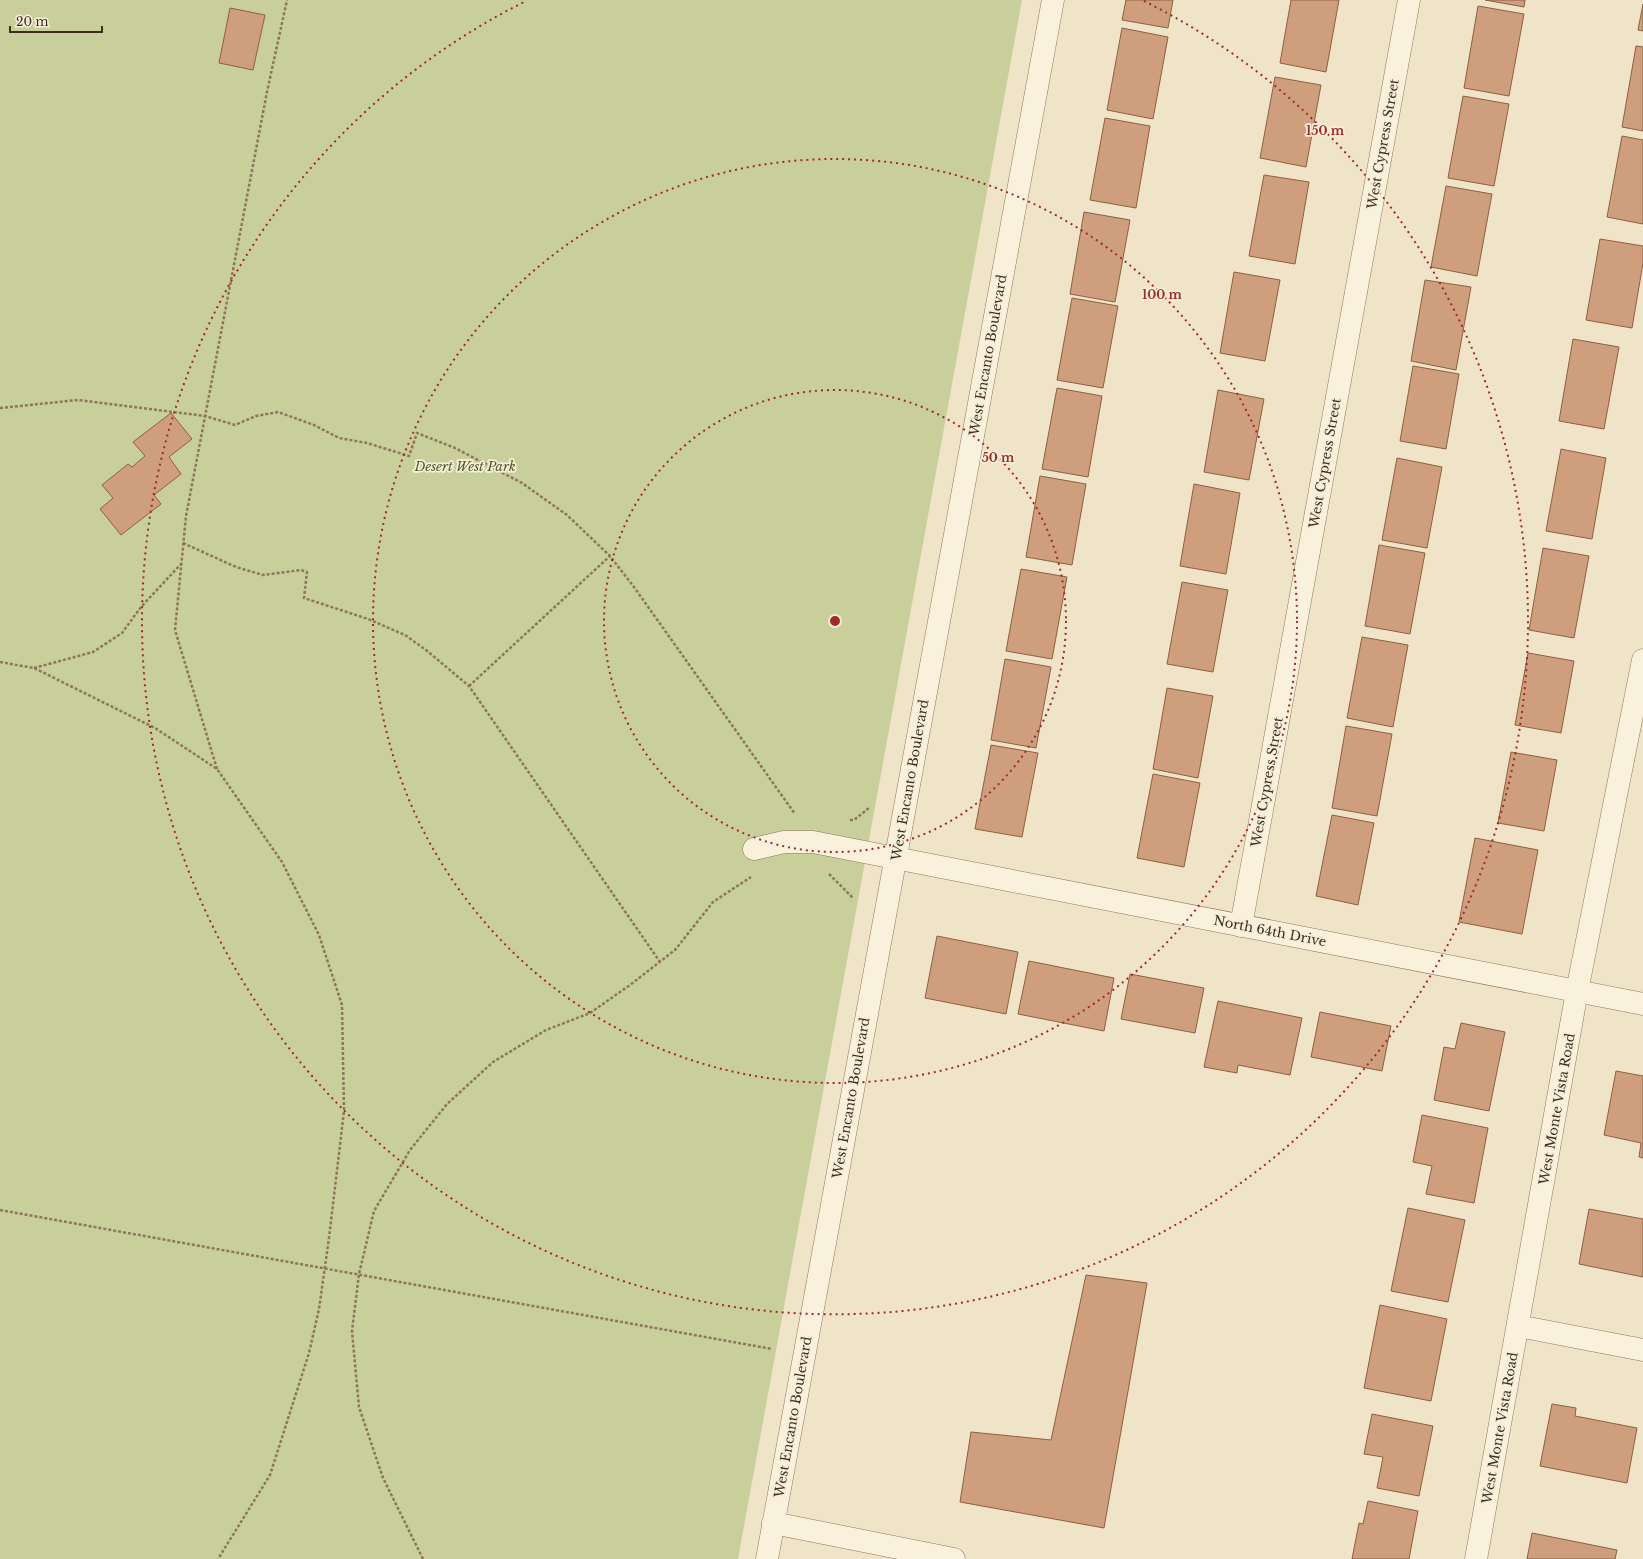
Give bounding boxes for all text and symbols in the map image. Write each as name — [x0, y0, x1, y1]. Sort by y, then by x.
scale bar — [10, 8, 102, 34]
text: 20 m — [16, 14, 48, 29]
street label: West Cypress Street — [1363, 77, 1403, 211]
text: 150 m — [1306, 123, 1345, 138]
street label: West Encanto Boulevard — [965, 273, 1011, 438]
text: 100 m — [1142, 287, 1183, 302]
street label: West Cypress Street — [1305, 396, 1345, 530]
text: 50 m — [982, 450, 1015, 465]
park label: Desert West Park — [413, 458, 516, 475]
centre of rings — [828, 614, 842, 628]
street label: West Encanto Boulevard — [887, 698, 933, 863]
street label: West Cypress Street — [1247, 715, 1287, 849]
street label: North 64th Drive — [1212, 912, 1328, 950]
street label: West Encanto Boulevard — [828, 1016, 874, 1181]
street label: West Monte Vista Road — [1535, 1032, 1579, 1187]
street label: West Encanto Boulevard — [770, 1335, 816, 1500]
street label: West Monte Vista Road — [1478, 1351, 1522, 1506]

